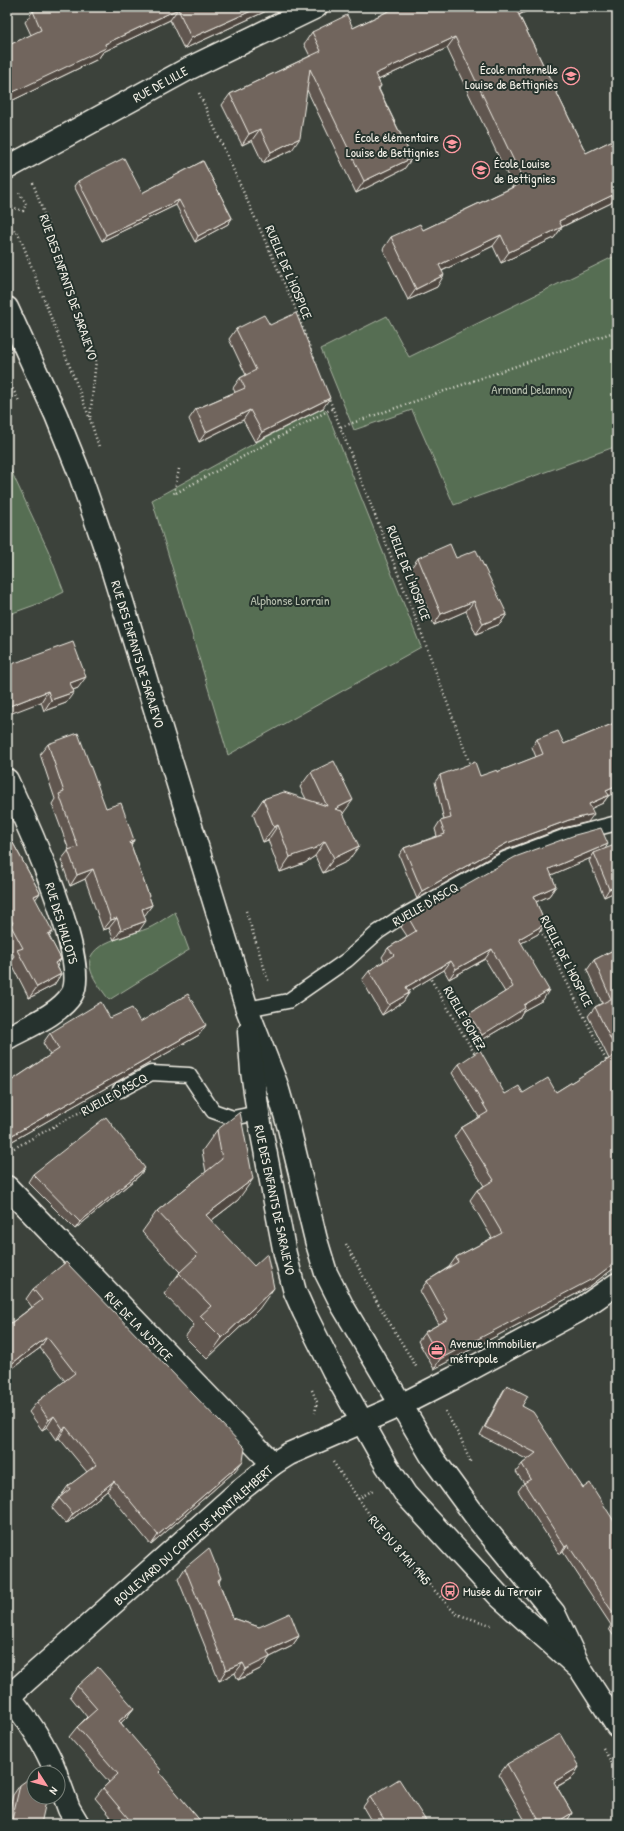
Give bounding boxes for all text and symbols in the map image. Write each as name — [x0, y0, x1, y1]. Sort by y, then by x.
place label: École maternelle Louise de Bettignies — [465, 60, 558, 93]
street label: RUE DE LILLE — [129, 61, 191, 106]
school or university icon: École maternelle Louise de Bettignies — [561, 66, 581, 86]
place label: École élémentaire Louise de Bettignies — [346, 128, 439, 161]
school or university icon: École élémentaire Louise de Bettignies — [442, 134, 462, 154]
place label: École Louise de Bettignies — [494, 154, 556, 187]
school or university icon: École Louise de Bettignies — [471, 160, 491, 180]
street label: RUE DES ENFANTS DE SARAJEVO — [36, 212, 102, 362]
street label: RUELLE DE L'HOSPICE — [261, 222, 317, 322]
park label: Armand Delannoy — [491, 380, 573, 398]
street label: RUELLE DE L'HOSPICE — [383, 523, 436, 623]
street label: RUE DES ENFANTS DE SARAJEVO — [107, 578, 169, 730]
park label: Alphonse Lorrain — [250, 591, 330, 609]
street label: RUELLE D'ASCQ — [389, 878, 461, 930]
street label: RUE DES HALLOTS — [41, 880, 83, 966]
street label: RUELLE DE L'HOSPICE — [536, 912, 598, 1010]
street label: RUELLE BOMEZ — [439, 983, 491, 1054]
street label: RUELLE D'ASCQ — [78, 1068, 150, 1120]
street label: RUE DES ENFANTS DE SARAJEVO — [250, 1123, 300, 1277]
street label: RUE DE LA JUSTICE — [101, 1287, 177, 1365]
place label: Avenue Immobilier métropole — [450, 1334, 537, 1367]
office icon: Avenue Immobilier métropole — [427, 1340, 447, 1360]
street label: BOULEVARD DU COMTE DE MONTALEMBERT — [110, 1460, 277, 1609]
street label: RUE DU 8 MAI 1945 — [365, 1511, 436, 1589]
bus stop icon: Musée du Terroir — [440, 1581, 460, 1601]
place label: Musée du Terroir — [463, 1582, 542, 1600]
north arrow — [26, 1765, 66, 1805]
text: N — [47, 1784, 61, 1797]

